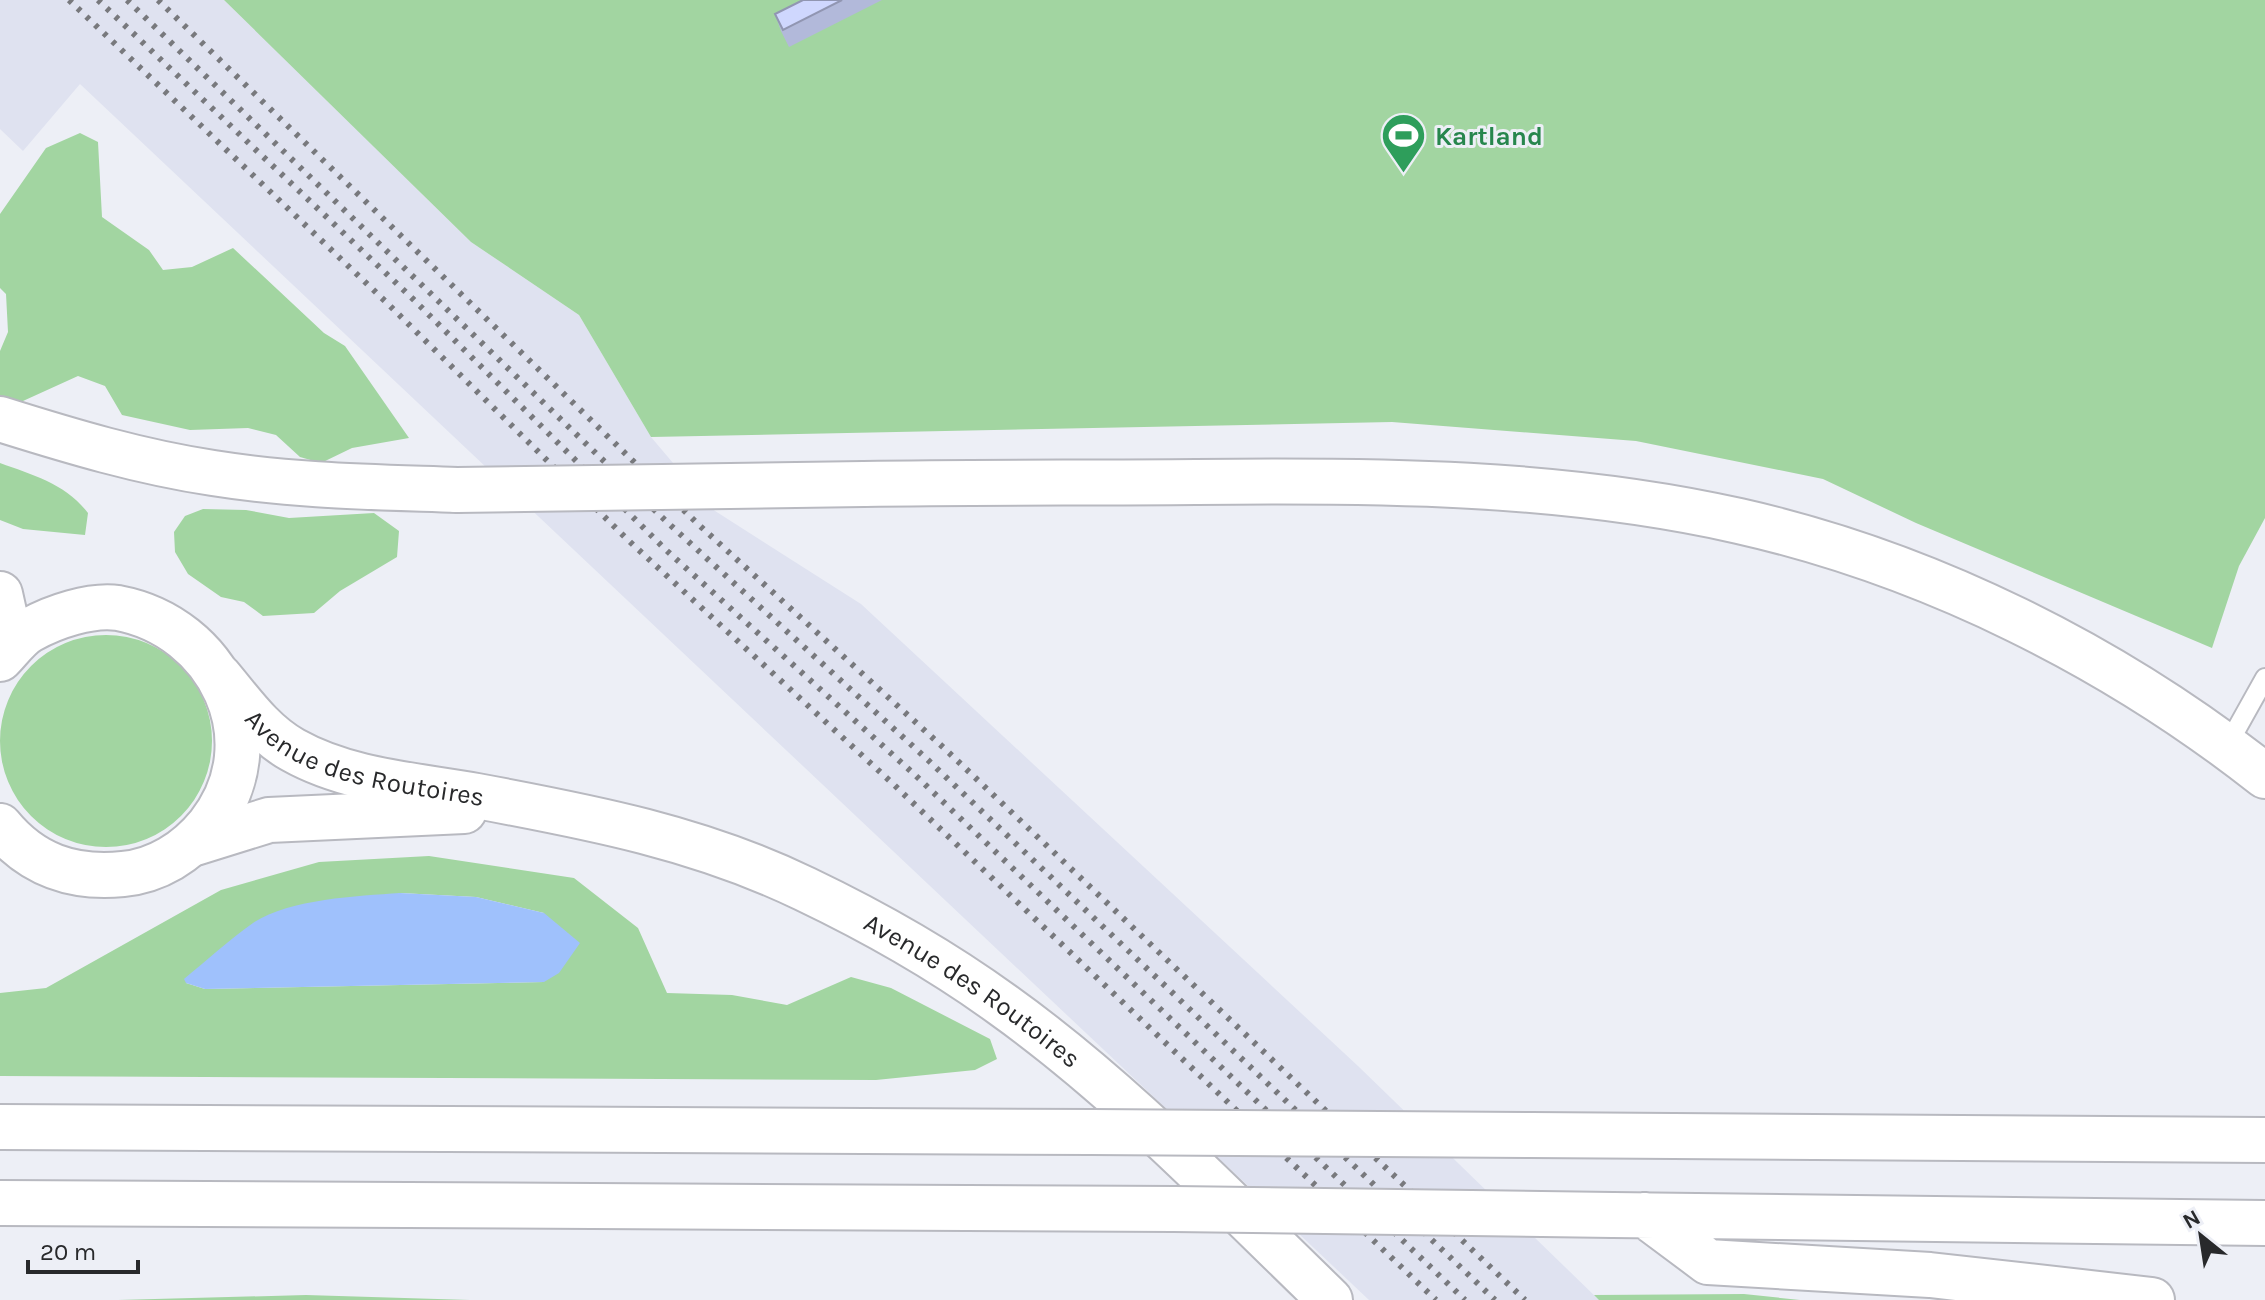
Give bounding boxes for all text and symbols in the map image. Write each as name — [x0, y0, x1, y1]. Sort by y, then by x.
sports icon: Kartland — [1380, 112, 1428, 175]
place label: Kartland — [1435, 121, 1543, 152]
street label: Avenue des Routoires — [238, 703, 487, 813]
street label: Avenue des Routoires — [859, 907, 1086, 1075]
north arrow — [2161, 1196, 2241, 1276]
text: N — [2178, 1204, 2205, 1235]
scale bar — [28, 1224, 138, 1274]
text: 20 m — [40, 1238, 96, 1266]

